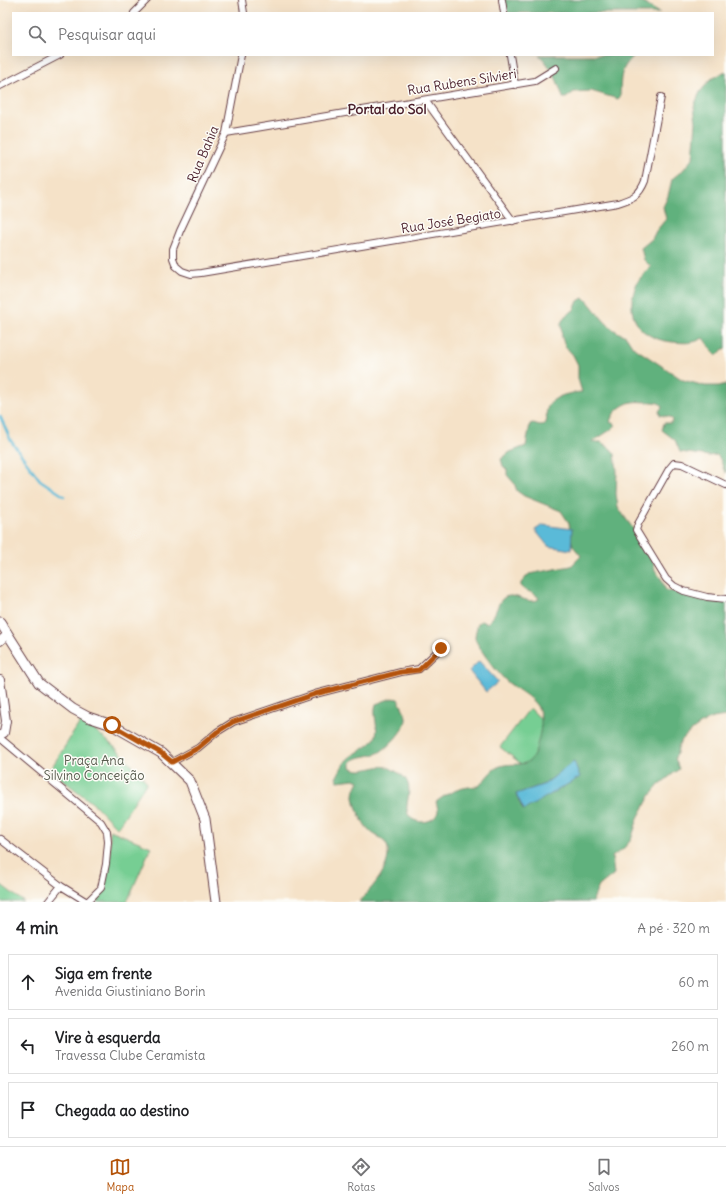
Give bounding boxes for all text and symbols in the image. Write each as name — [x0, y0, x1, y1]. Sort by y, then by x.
search box — [12, 12, 714, 56]
icon: search — [26, 23, 48, 45]
text: Pesquisar aqui — [58, 25, 156, 44]
street label: Rua Rubens Silvieri — [406, 65, 518, 99]
district label: Portal do Sol — [347, 100, 427, 118]
street label: Rua Bahia — [183, 123, 223, 185]
street label: Rua José Begiato — [400, 205, 502, 237]
route end — [432, 639, 450, 657]
route start — [103, 716, 121, 734]
park label: Praça Ana Silvino Conceição — [44, 752, 144, 784]
text: 4 min — [16, 917, 58, 939]
text: A pé · 320 m — [638, 920, 710, 937]
text: Siga em frente — [55, 964, 152, 983]
icon: ahead — [17, 971, 39, 993]
text: 60 m — [678, 974, 709, 991]
text: Avenida Giustiniano Borin — [55, 983, 206, 1000]
text: Vire à esquerda — [55, 1028, 161, 1047]
icon: left — [17, 1035, 39, 1057]
text: 260 m — [671, 1038, 709, 1055]
text: Travessa Clube Ceramista — [55, 1047, 205, 1064]
icon: arrive — [17, 1099, 39, 1121]
text: Chegada ao destino — [55, 1101, 189, 1120]
tab: Mapa — [106, 1156, 134, 1194]
tab: Rotas — [347, 1156, 375, 1194]
tab: Salvos — [588, 1156, 620, 1194]

